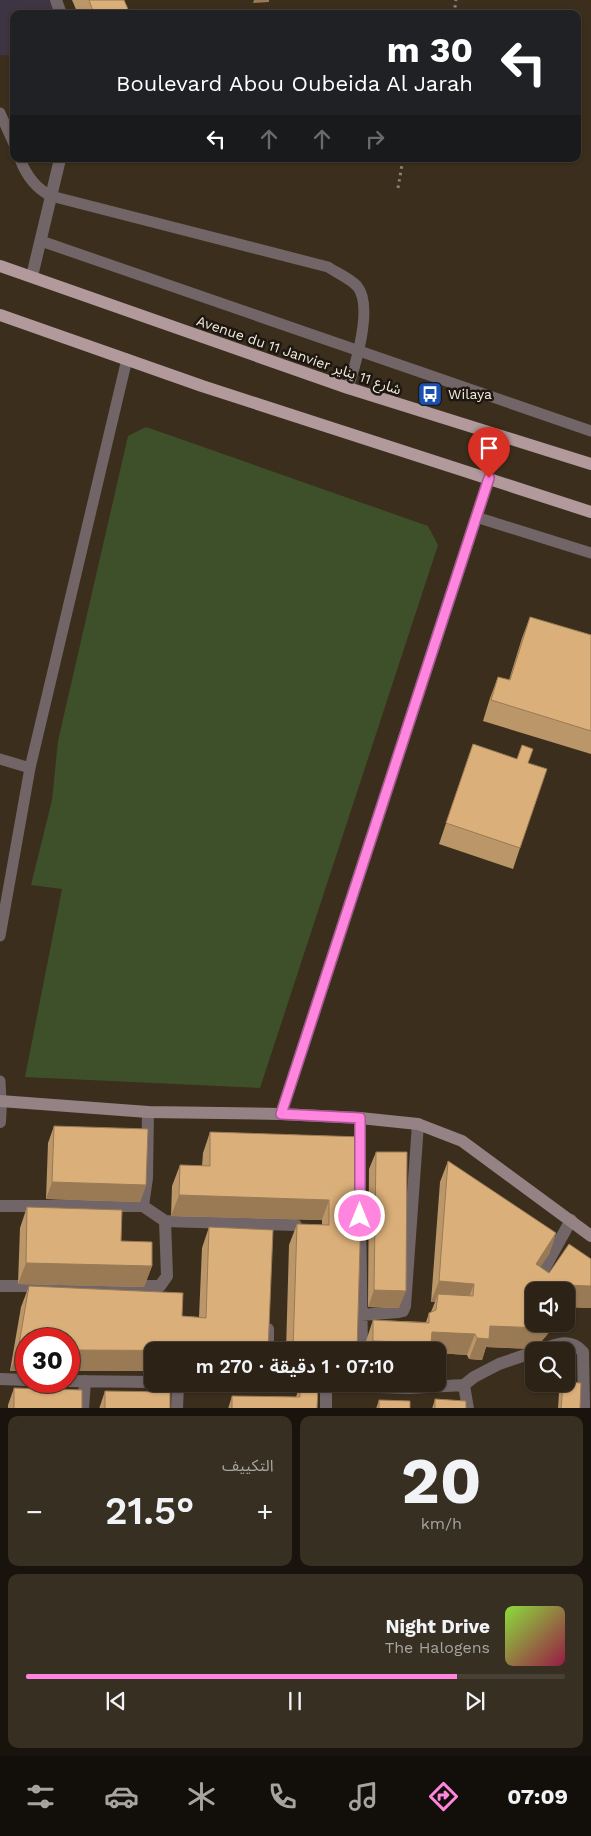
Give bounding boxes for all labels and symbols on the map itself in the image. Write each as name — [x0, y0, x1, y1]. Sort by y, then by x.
street label: Avenue du 11 Janvier شارع 11 يناير — [194, 312, 403, 400]
bus stop icon: Wilaya — [417, 381, 443, 407]
place label: Wilaya — [448, 386, 492, 402]
pin — [468, 427, 510, 478]
position arrow — [333, 1189, 385, 1241]
speed limit sign: 30 — [15, 1328, 80, 1393]

